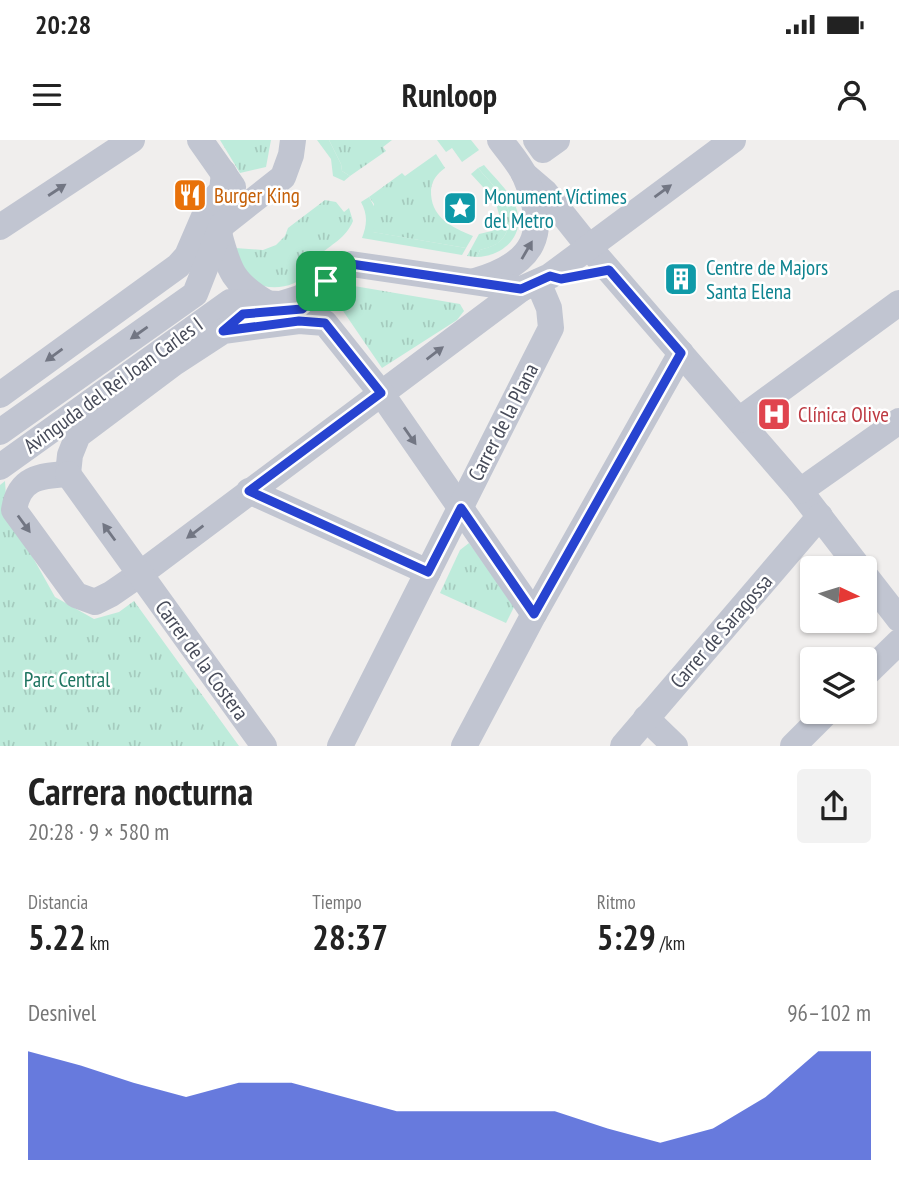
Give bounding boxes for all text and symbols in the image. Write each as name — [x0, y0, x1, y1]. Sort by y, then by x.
text: 20:28 — [35, 8, 91, 41]
text: Runloop — [402, 74, 497, 116]
icon: menu — [28, 76, 66, 114]
icon: person — [833, 76, 871, 114]
restaurant icon: Burger King — [171, 176, 209, 214]
place label: Burger King — [214, 182, 300, 209]
one-way arrow — [48, 183, 66, 197]
place label: Monument Víctimes del Metro — [484, 183, 627, 234]
one-way arrow — [654, 184, 672, 198]
place icon: Monument Víctimes del Metro — [441, 189, 479, 227]
one-way arrow — [521, 241, 533, 260]
pin — [296, 251, 356, 311]
place label: Centre de Majors Santa Elena — [706, 254, 828, 305]
building icon: Centre de Majors Santa Elena — [662, 260, 700, 298]
icon: arrive — [307, 262, 345, 300]
street label: Avinguda del Rei Joan Carles I — [18, 311, 208, 459]
one-way arrow — [130, 326, 148, 340]
one-way arrow — [426, 345, 444, 360]
one-way arrow — [45, 348, 63, 362]
street label: Carrer de la Plana — [462, 359, 544, 485]
hospital icon: Clínica Olive — [755, 395, 793, 433]
place label: Clínica Olive — [798, 401, 889, 428]
one-way arrow — [403, 427, 417, 445]
one-way arrow — [17, 515, 32, 533]
one-way arrow — [103, 523, 117, 541]
one-way arrow — [186, 524, 204, 538]
north arrow — [800, 556, 877, 634]
map controls — [800, 556, 877, 724]
street label: Carrer de Saragossa — [664, 568, 778, 694]
street label: Carrer de la Costera — [149, 595, 255, 725]
button: layers — [800, 647, 877, 724]
park label: Parc Central — [24, 666, 110, 693]
text: Carrera nocturna — [28, 766, 253, 815]
button: share — [797, 769, 871, 843]
text: 20:28 · 9 × 580 m — [28, 817, 169, 846]
text: Distancia — [28, 890, 88, 914]
text: Tiempo — [312, 890, 362, 914]
text: Ritmo — [597, 890, 636, 914]
text: 5.22 — [28, 914, 86, 960]
text: 28:37 — [312, 914, 388, 960]
text: 5:29 — [597, 914, 656, 960]
text: km — [86, 931, 109, 955]
text: /km — [656, 931, 685, 955]
text: Desnivel — [28, 998, 96, 1027]
text: 96–102 m — [787, 998, 871, 1027]

